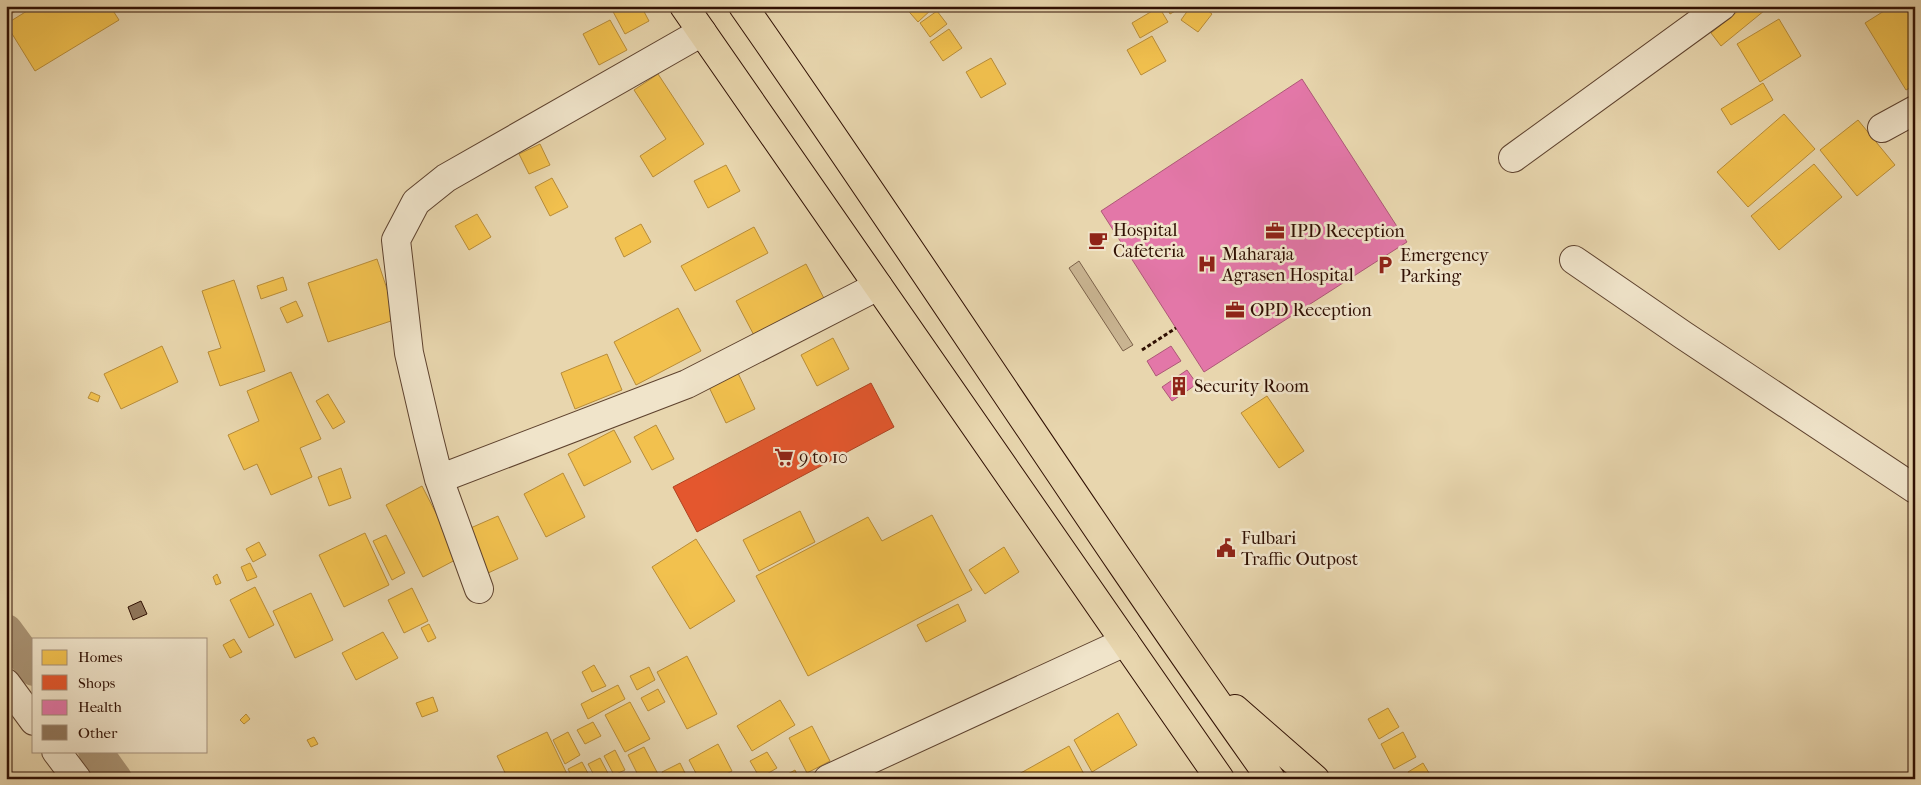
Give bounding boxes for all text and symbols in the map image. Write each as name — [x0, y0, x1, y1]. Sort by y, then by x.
place label: Hospital Cafeteria — [1113, 220, 1185, 262]
office icon: IPD Reception — [1264, 220, 1286, 242]
place label: IPD Reception — [1290, 221, 1405, 242]
cafe icon: Hospital Cafeteria — [1087, 229, 1109, 251]
place label: Maharaja Agrasen Hospital — [1221, 244, 1354, 286]
place label: Emergency Parking — [1400, 245, 1490, 287]
hospital icon: Maharaja Agrasen Hospital — [1196, 253, 1218, 275]
parking icon: Emergency Parking — [1374, 254, 1396, 276]
office icon: OPD Reception — [1224, 299, 1246, 321]
place label: OPD Reception — [1250, 300, 1372, 321]
building icon: Security Room — [1168, 375, 1190, 397]
place label: Security Room — [1194, 376, 1309, 397]
supermarket icon: 9 to 10 — [773, 446, 795, 468]
place label: 9 to 10 — [799, 447, 848, 468]
place label: Fulbari Traffic Outpost — [1241, 528, 1359, 570]
public building icon: Fulbari Traffic Outpost — [1215, 537, 1237, 559]
legend — [32, 638, 208, 752]
text: Homes — [78, 648, 123, 666]
text: Shops — [78, 674, 116, 692]
text: Health — [78, 698, 122, 716]
text: Other — [78, 724, 118, 742]

